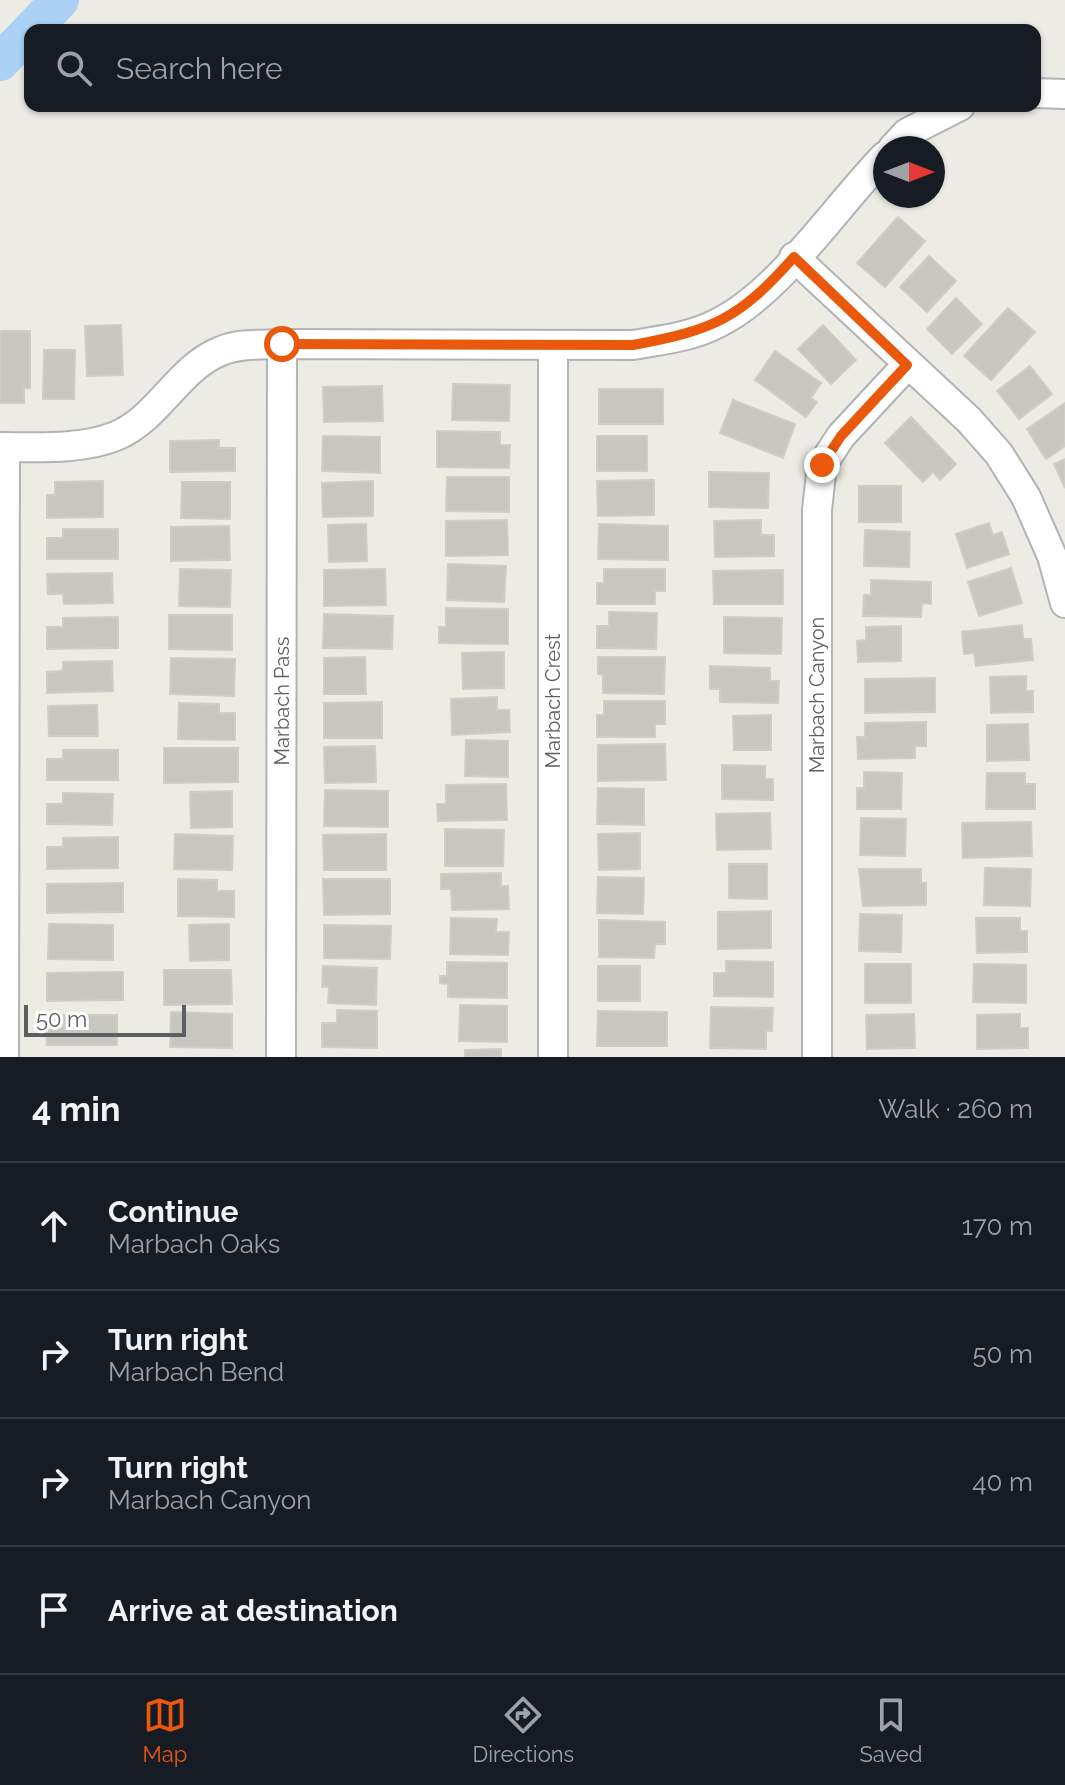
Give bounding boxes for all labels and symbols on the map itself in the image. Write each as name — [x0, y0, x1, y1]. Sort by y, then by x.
north arrow — [873, 136, 945, 208]
route start — [264, 326, 300, 362]
route end — [804, 447, 840, 483]
street label: Marbach Canyon — [805, 617, 829, 773]
street label: Marbach Crest — [541, 633, 565, 768]
street label: Marbach Pass — [270, 637, 294, 765]
scale bar — [24, 1001, 186, 1037]

